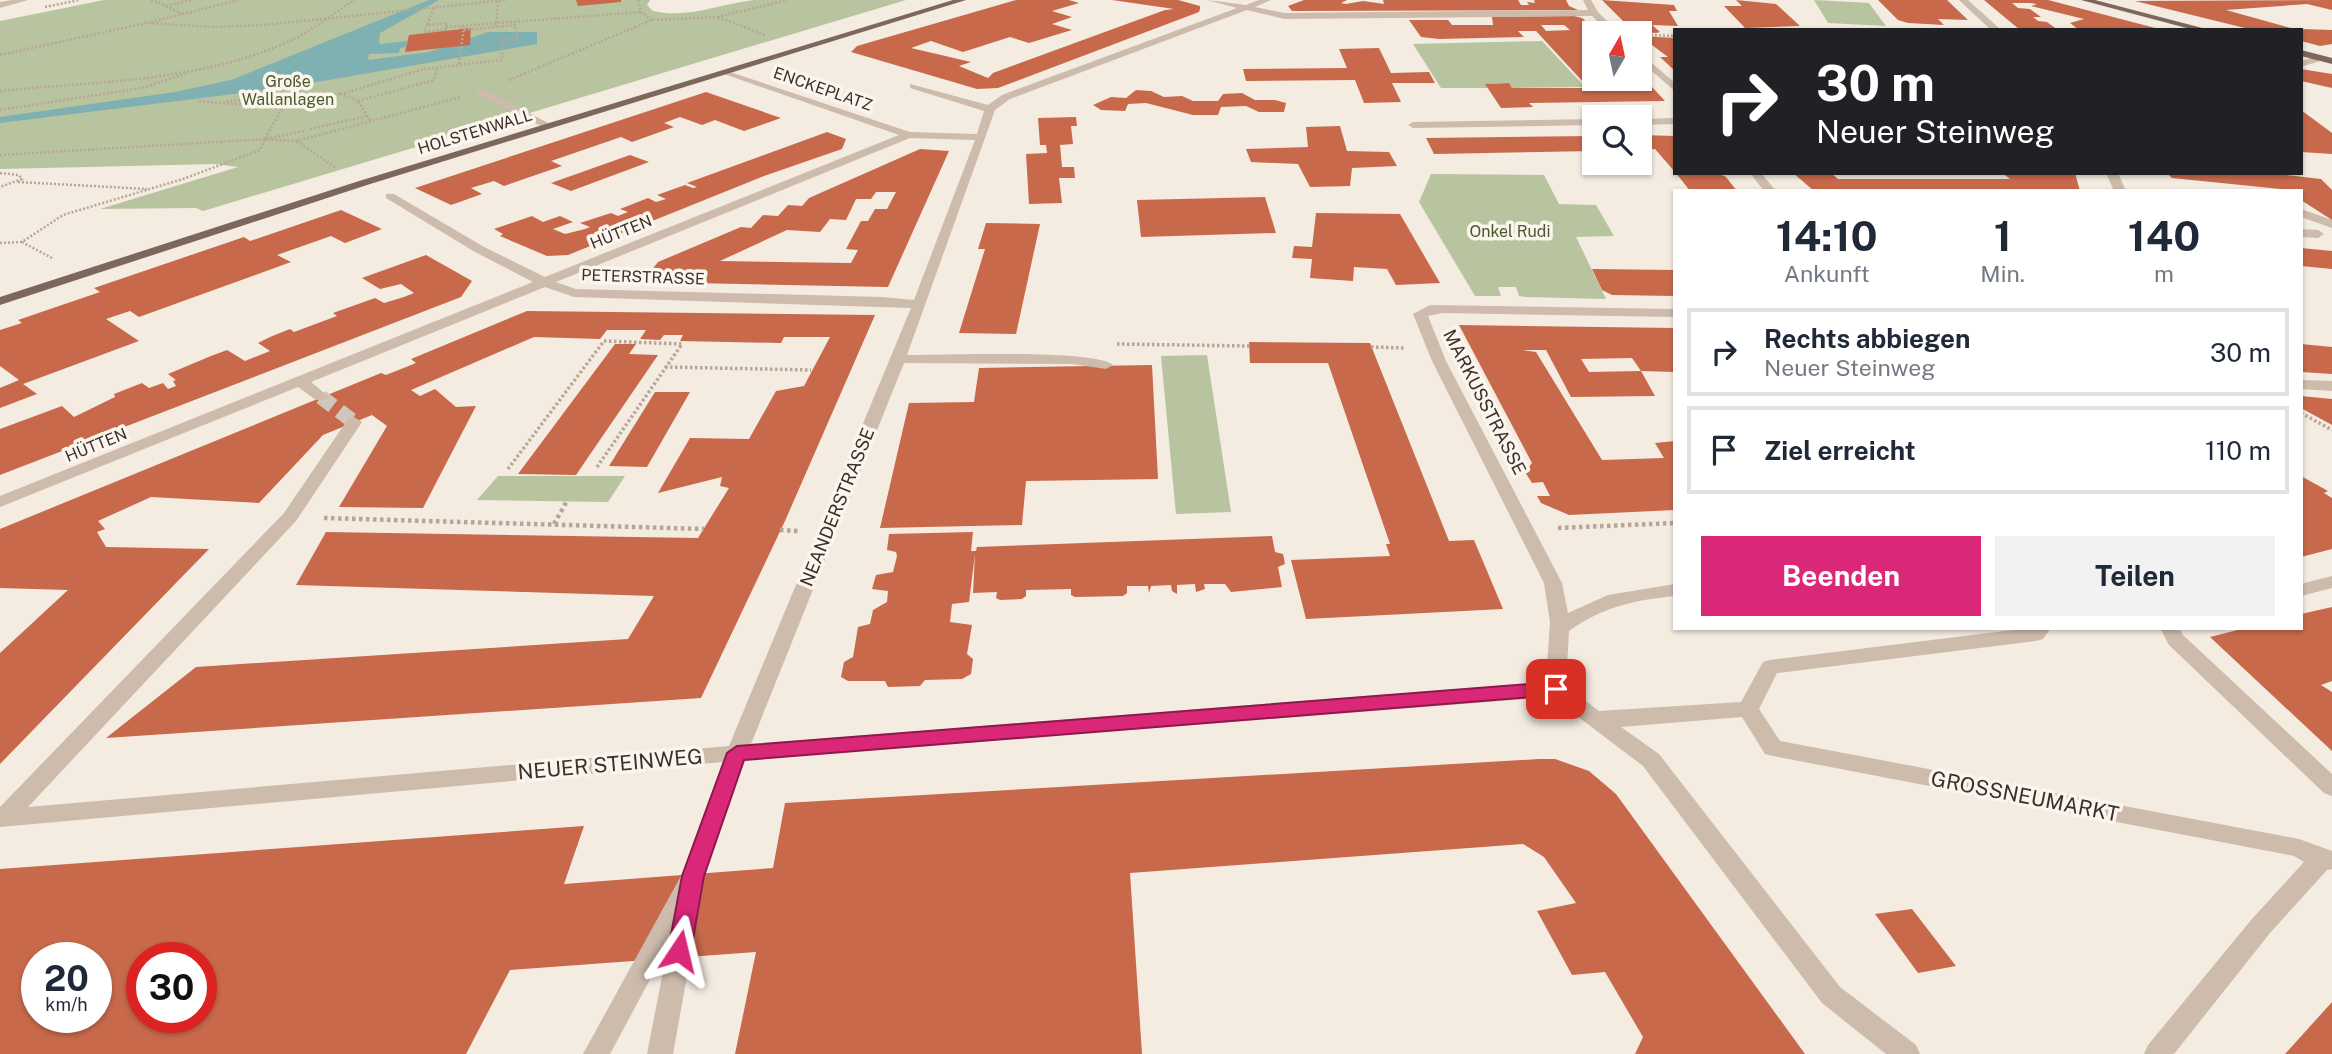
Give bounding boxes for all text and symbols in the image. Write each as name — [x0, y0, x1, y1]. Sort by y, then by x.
north arrow — [1582, 21, 1652, 91]
map controls — [1582, 21, 1652, 175]
text: 30 m — [1816, 54, 1935, 112]
icon: right — [1701, 56, 1792, 147]
street label: ENCKEPLATZ — [771, 63, 875, 115]
park label: Große Wallanlagen — [242, 72, 334, 109]
button: search — [1582, 105, 1652, 175]
street label: HOLSTENWALL — [415, 106, 535, 158]
text: Neuer Steinweg — [1816, 113, 2055, 150]
street label: HÜTTEN — [587, 210, 655, 253]
text: 14:10 — [1776, 211, 1878, 260]
text: 1 — [1994, 211, 2012, 260]
text: 140 — [2128, 211, 2200, 260]
park label: Onkel Rudi — [1470, 222, 1550, 241]
text: Ankunft — [1784, 260, 1870, 287]
text: Min. — [1980, 260, 2025, 287]
text: m — [2154, 260, 2174, 287]
street label: PETERSTRASSE — [581, 265, 705, 289]
text: Rechts abbiegen — [1764, 323, 1970, 354]
street label: MARKUSSTRASSE — [1439, 326, 1531, 478]
icon: right — [1705, 333, 1743, 371]
text: 30 m — [2210, 337, 2271, 368]
text: Neuer Steinweg — [1764, 354, 1935, 381]
street label: HÜTTEN — [62, 423, 130, 466]
street label: NEANDERSTRASSE — [796, 425, 878, 589]
icon: arrive — [1705, 431, 1743, 469]
text: Ziel erreicht — [1764, 435, 1916, 466]
text: 110 m — [2205, 435, 2271, 466]
button: Beenden — [1701, 536, 1981, 616]
button: Teilen — [1995, 536, 2275, 616]
pin — [1526, 659, 1586, 719]
icon: arrive — [1537, 670, 1575, 708]
street label: NEUER STEINWEG — [516, 743, 704, 785]
street label: GROSSNEUMARKT — [1929, 765, 2121, 827]
position arrow — [642, 914, 716, 988]
speed limit sign: 30 — [126, 942, 217, 1033]
text: 20 — [44, 958, 89, 999]
text: km/h — [45, 994, 88, 1015]

